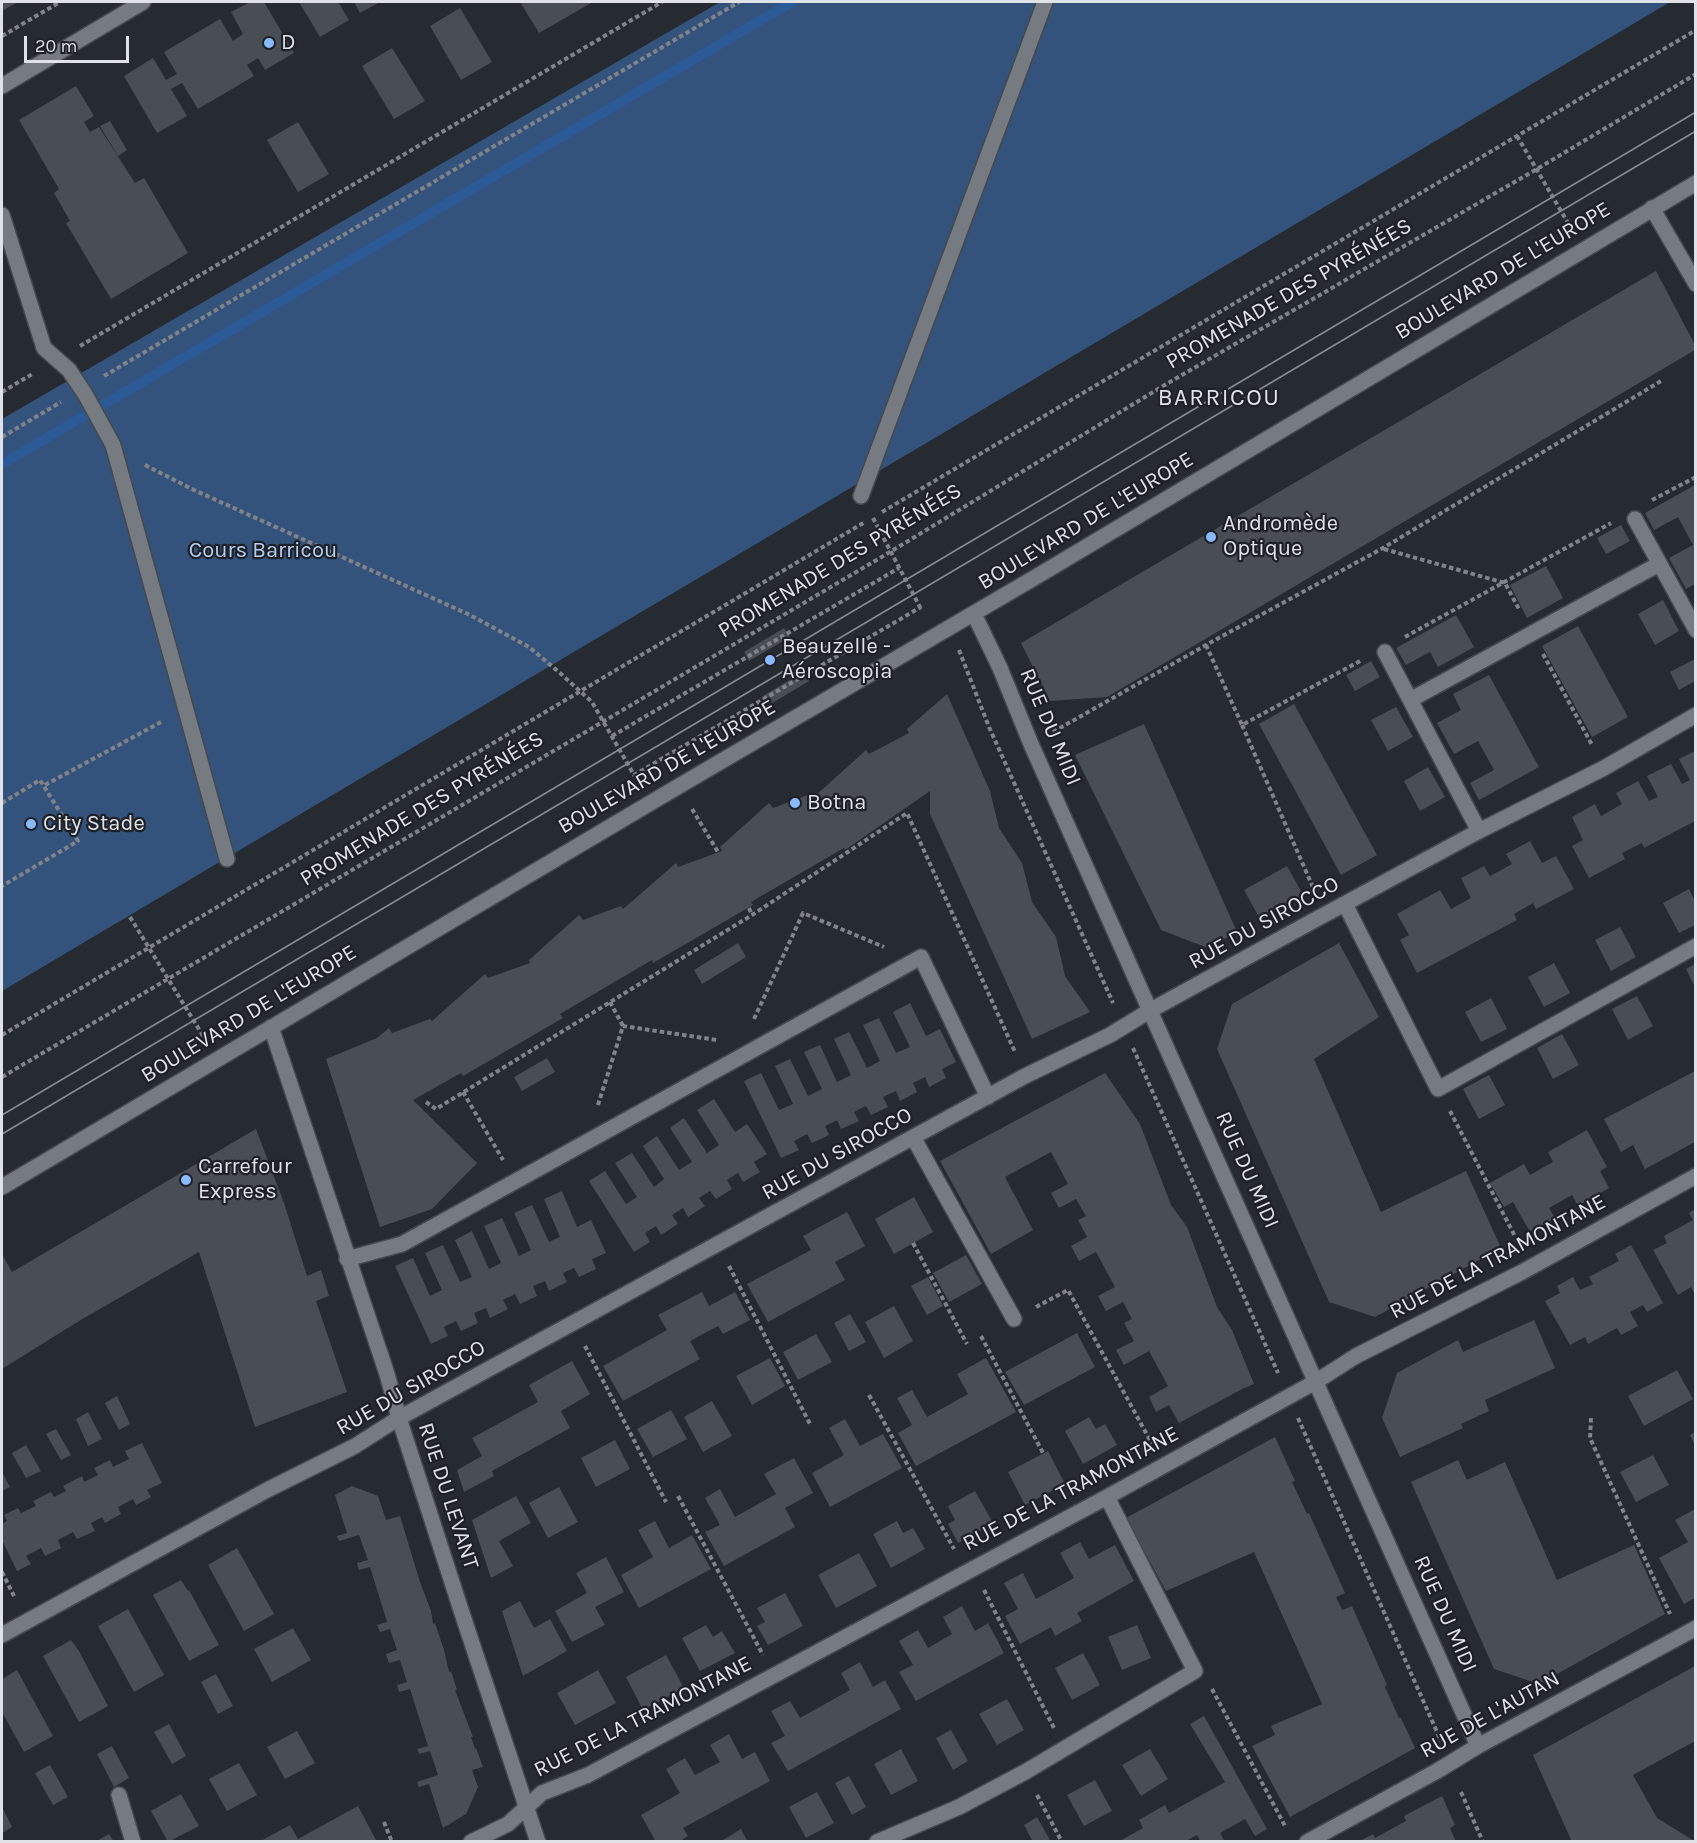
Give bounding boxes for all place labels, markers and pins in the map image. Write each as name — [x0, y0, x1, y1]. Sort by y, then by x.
place label: D — [281, 30, 296, 56]
marker: D — [262, 36, 276, 50]
place label: Andromède Optique — [1223, 511, 1338, 562]
marker: Andromède Optique — [1204, 530, 1218, 544]
place label: Beauzelle - Aéroscopia — [782, 634, 892, 686]
marker: Beauzelle - Aéroscopia — [763, 653, 777, 667]
place label: Botna — [807, 790, 866, 816]
marker: Botna — [788, 796, 802, 810]
place label: City Stade — [43, 811, 145, 837]
marker: City Stade — [24, 817, 38, 831]
place label: Carrefour Express — [198, 1154, 292, 1206]
marker: Carrefour Express — [179, 1173, 193, 1187]

